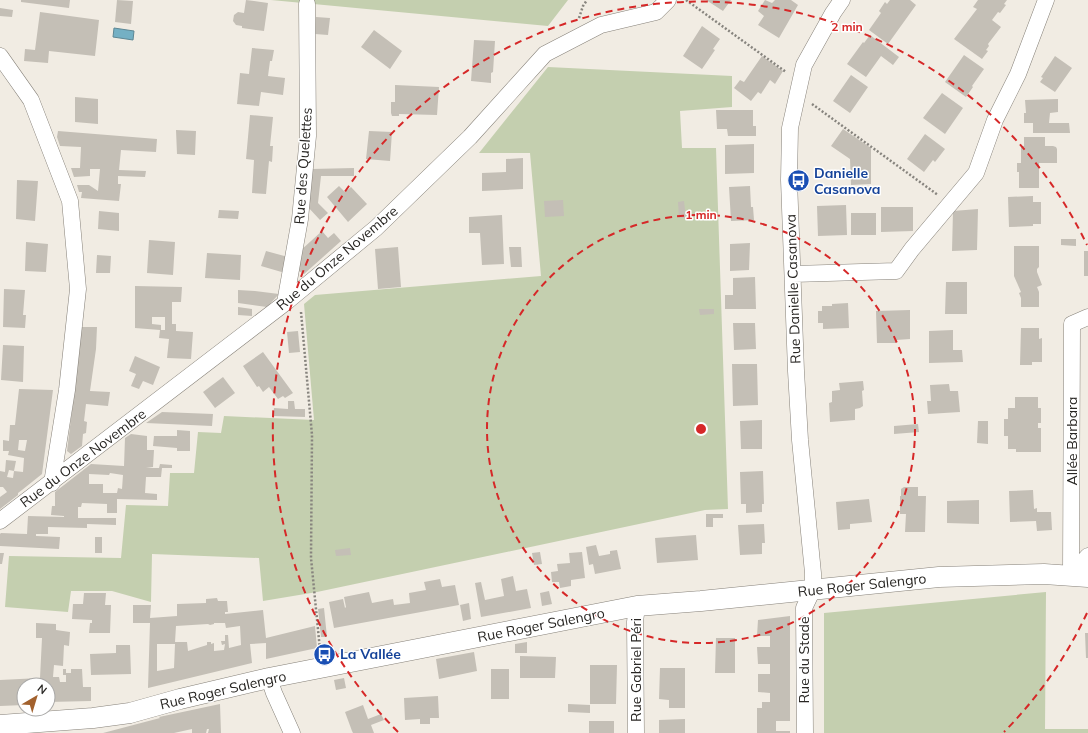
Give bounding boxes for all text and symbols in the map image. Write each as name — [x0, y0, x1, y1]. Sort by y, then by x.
text: 2 min — [831, 19, 863, 34]
street label: Rue des Quelettes — [290, 107, 316, 225]
place label: Danielle Casanova — [814, 164, 880, 198]
bus stop icon: Danielle Casanova — [785, 168, 811, 194]
street label: Rue du Onze Novembre — [273, 202, 401, 314]
text: 1 min — [685, 207, 717, 222]
street label: Rue Danielle Casanova — [781, 214, 805, 364]
street label: Allée Barbara — [1063, 396, 1081, 486]
street label: Rue du Onze Novembre — [16, 405, 150, 511]
centre of rings — [694, 422, 708, 436]
street label: Rue Roger Salengro — [797, 569, 927, 601]
street label: Rue Roger Salengro — [476, 604, 606, 646]
street label: Rue du Stade — [795, 616, 813, 704]
street label: Rue Gabriel Péri — [627, 618, 645, 722]
bus stop icon: La Vallée — [312, 641, 338, 667]
place label: La Vallée — [340, 645, 401, 663]
street label: Rue Roger Salengro — [158, 667, 288, 713]
north arrow — [16, 677, 56, 717]
text: N — [35, 681, 50, 697]

